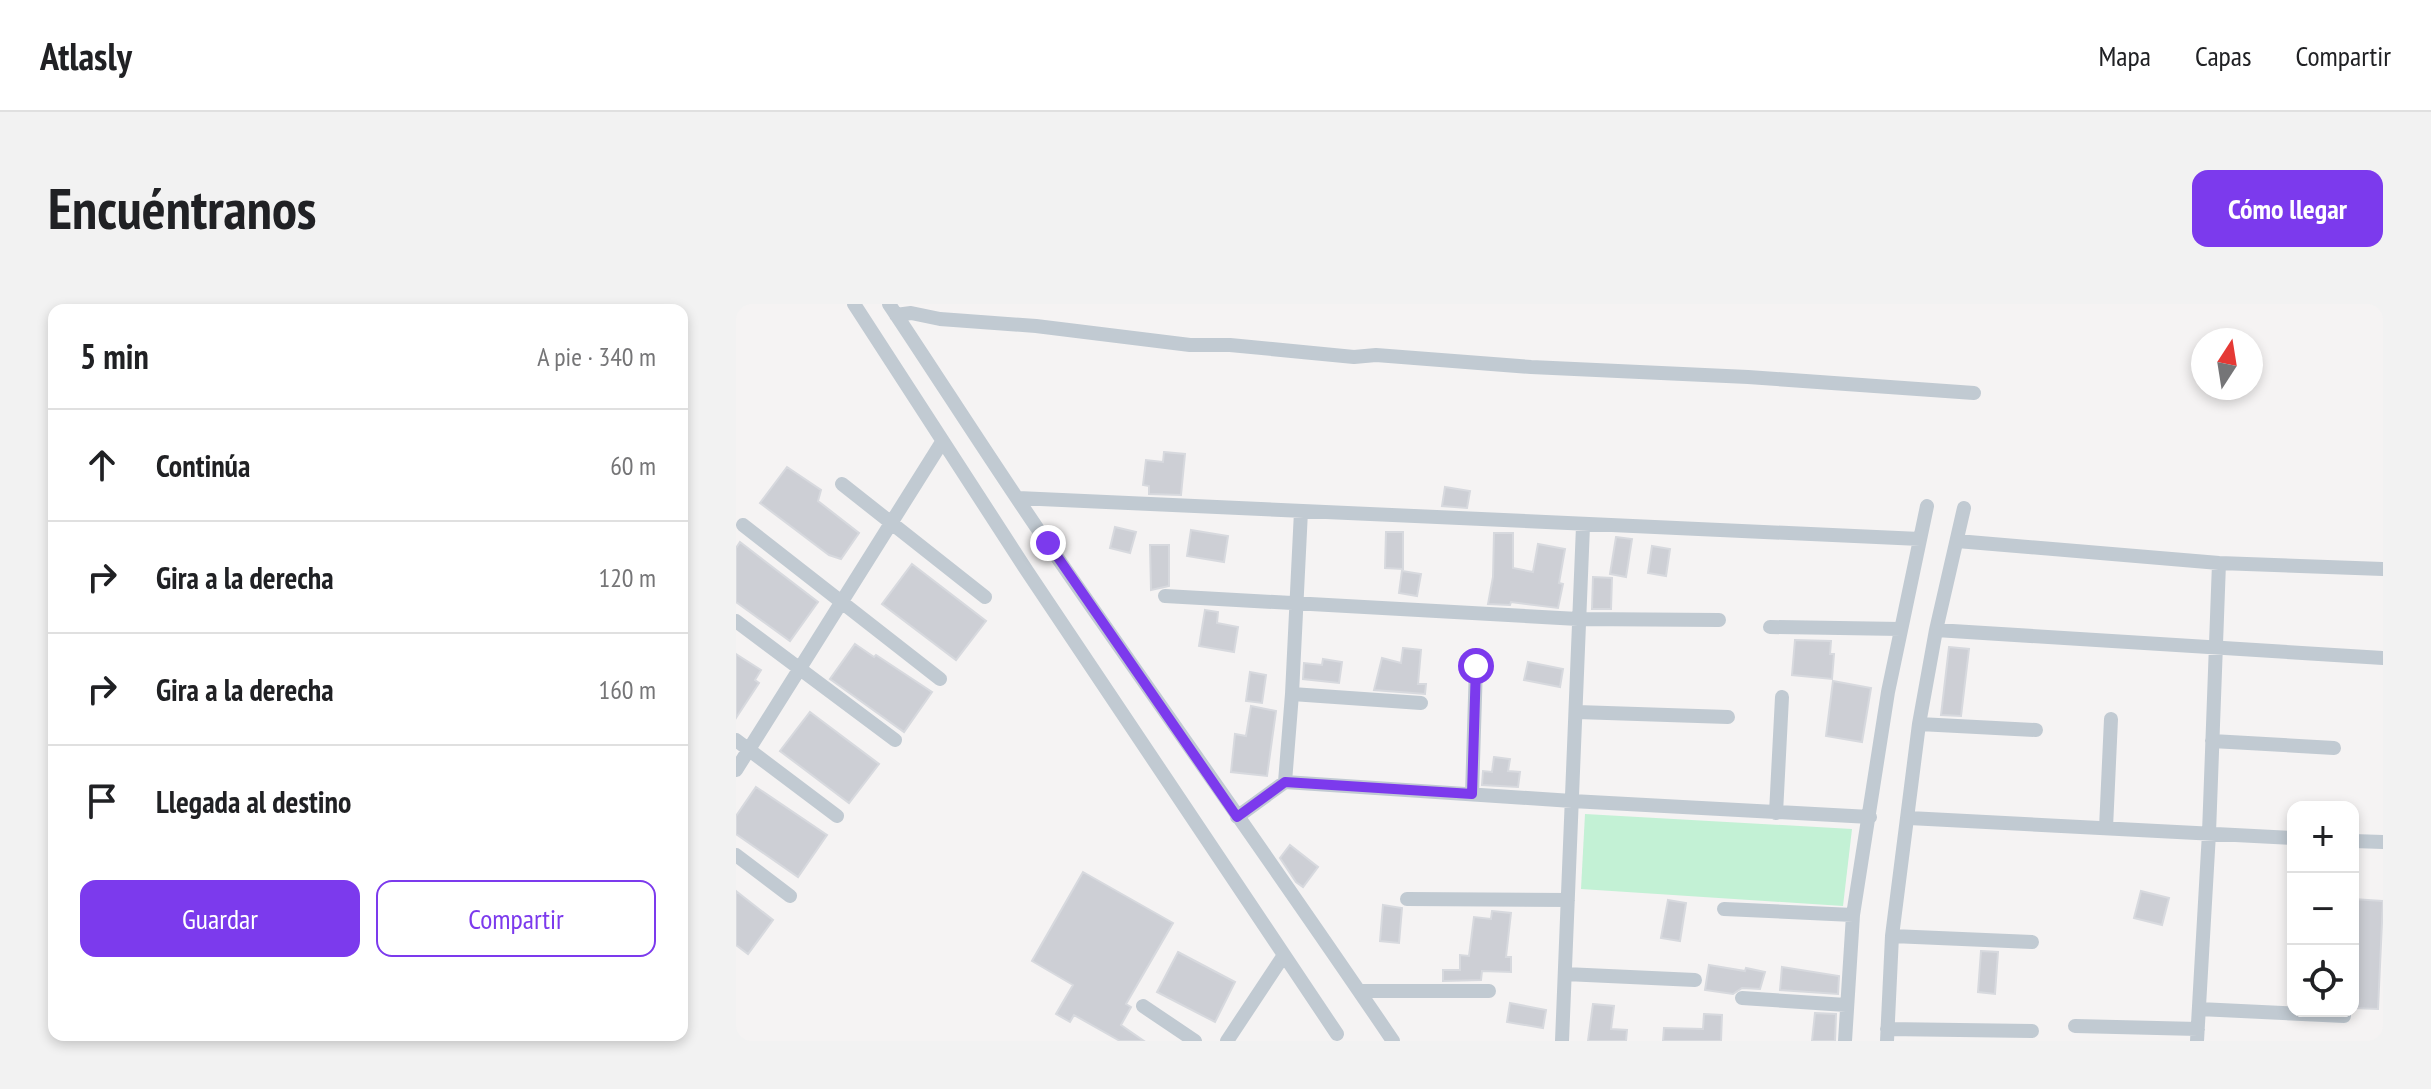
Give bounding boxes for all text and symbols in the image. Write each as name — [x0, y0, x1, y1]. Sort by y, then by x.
text: Atlasly — [40, 31, 132, 80]
text: Mapa — [2099, 37, 2151, 74]
text: Capas — [2195, 37, 2251, 74]
text: Compartir — [2295, 37, 2391, 74]
button: Cómo llegar — [2192, 170, 2383, 247]
text: Encuéntranos — [48, 172, 316, 244]
north arrow — [2191, 328, 2263, 400]
text: 5 min — [80, 334, 149, 378]
text: A pie · 340 m — [537, 340, 656, 373]
icon: ahead — [80, 443, 124, 487]
text: Continúa — [156, 446, 250, 485]
text: 60 m — [610, 449, 656, 482]
route end — [1030, 525, 1066, 561]
icon: right — [80, 555, 124, 599]
text: Gira a la derecha — [156, 558, 334, 597]
text: 120 m — [598, 561, 656, 594]
route start — [1458, 648, 1494, 684]
icon: right — [80, 667, 124, 711]
text: Gira a la derecha — [156, 670, 334, 709]
text: 160 m — [598, 673, 656, 706]
icon: arrive — [80, 779, 124, 823]
text: Llegada al destino — [156, 782, 351, 821]
map controls — [2287, 801, 2359, 1017]
button: + — [2287, 801, 2359, 873]
button: − — [2287, 873, 2359, 945]
button: Guardar — [80, 880, 360, 957]
button: Compartir — [376, 880, 656, 957]
button: locate — [2287, 945, 2359, 1017]

